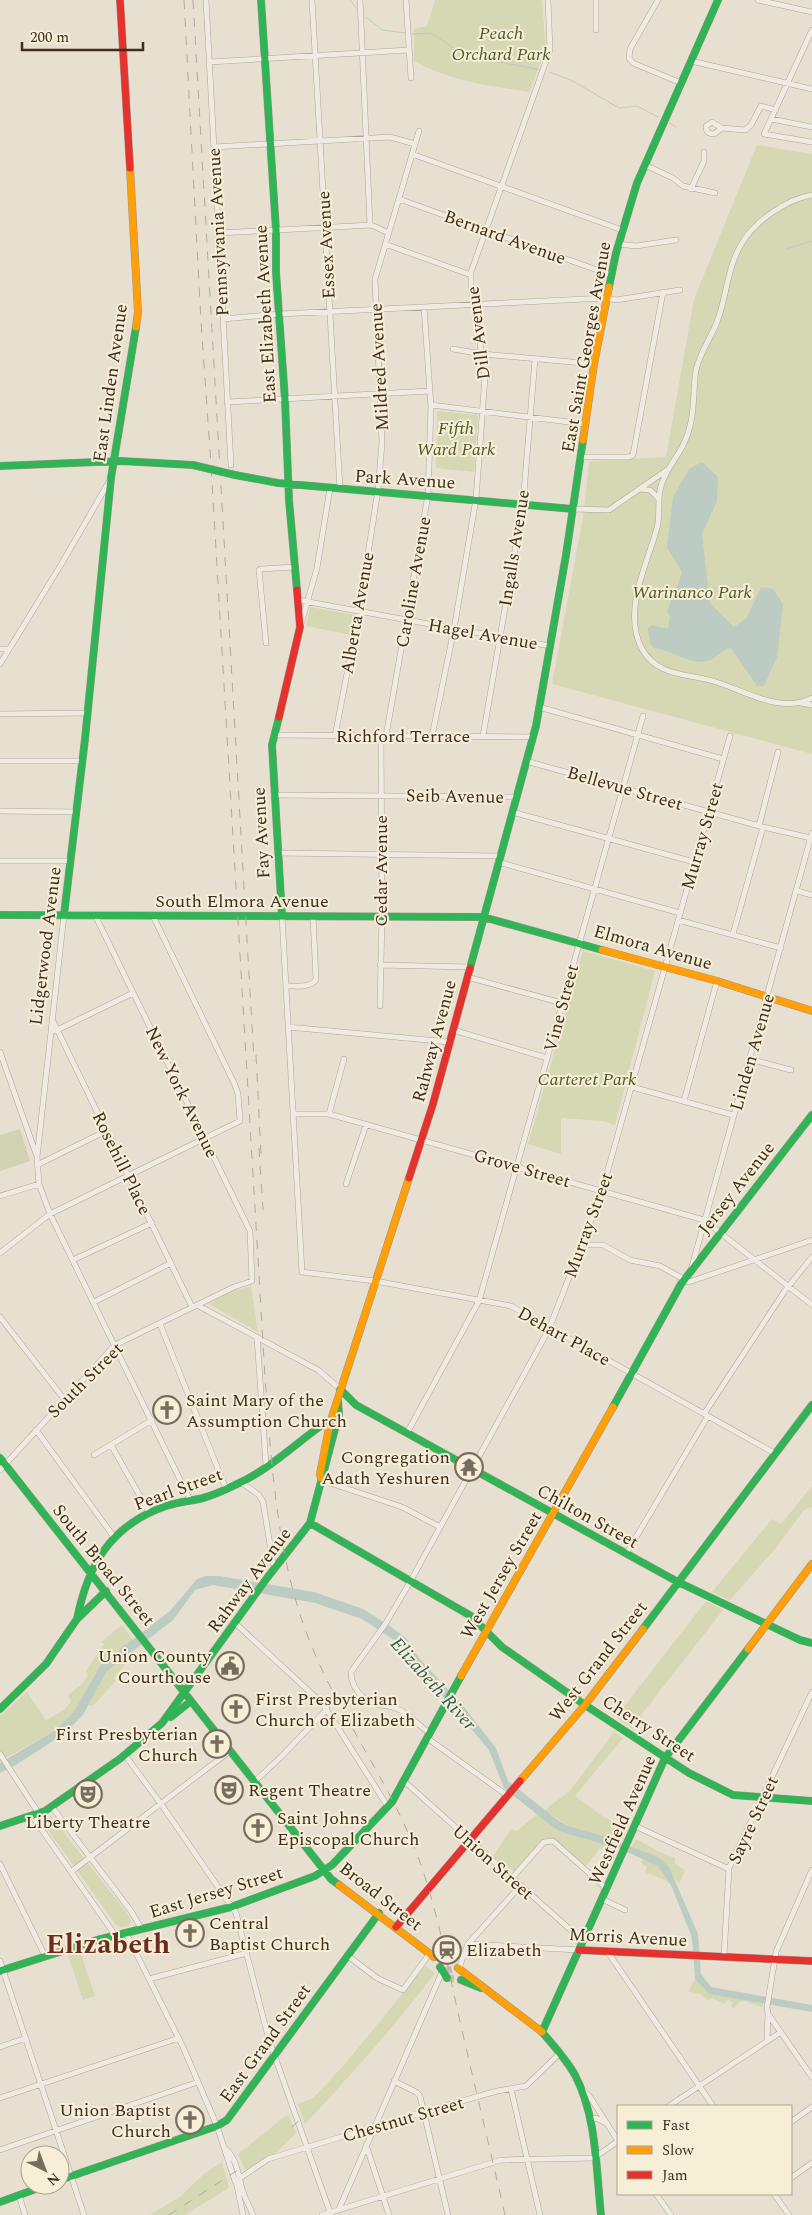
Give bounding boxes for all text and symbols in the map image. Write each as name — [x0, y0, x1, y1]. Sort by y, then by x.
scale bar — [22, 20, 144, 52]
park label: Peach Orchard Park — [451, 20, 551, 68]
text: 200 m — [30, 26, 69, 49]
street label: Pennsylvania Avenue — [201, 147, 236, 317]
street label: Essex Avenue — [310, 190, 343, 300]
street label: Bernard Avenue — [440, 203, 570, 272]
street label: East Elizabeth Avenue — [247, 224, 284, 404]
street label: East Saint Georges Avenue — [555, 239, 618, 455]
street label: Dill Avenue — [459, 285, 498, 381]
street label: East Linden Avenue — [86, 302, 135, 464]
street label: Mildred Avenue — [363, 302, 396, 432]
park label: Fifth Ward Park — [417, 415, 496, 463]
street label: Park Avenue — [354, 463, 456, 496]
street label: Ingalls Avenue — [492, 488, 537, 608]
street label: Caroline Avenue — [389, 514, 438, 650]
street label: Alberta Avenue — [333, 550, 382, 676]
park label: Warinanco Park — [632, 579, 753, 606]
street label: Hagel Avenue — [426, 612, 540, 657]
street label: Richford Terrace — [336, 723, 470, 750]
street label: Bellevue Street — [564, 759, 686, 818]
street label: Murray Street — [674, 779, 731, 893]
street label: Seib Avenue — [406, 782, 504, 811]
street label: Fay Avenue — [246, 786, 277, 880]
street label: Cedar Avenue — [368, 815, 395, 927]
street label: Lidgerwood Avenue — [22, 865, 69, 1027]
street label: South Elmora Avenue — [155, 888, 329, 915]
street label: Elmora Avenue — [590, 918, 715, 977]
street label: Vine Street — [537, 961, 586, 1055]
street label: Rahway Avenue — [405, 977, 464, 1105]
street label: Linden Avenue — [723, 990, 782, 1114]
street label: New York Avenue — [138, 1022, 225, 1163]
park label: Carteret Park — [538, 1066, 637, 1093]
street label: Rosehill Place — [85, 1107, 158, 1220]
street label: Jersey Avenue — [691, 1136, 781, 1241]
street label: Grove Street — [470, 1142, 574, 1195]
street label: Murray Street — [557, 1168, 620, 1282]
street label: Dehart Place — [512, 1300, 615, 1373]
street label: South Street — [41, 1336, 130, 1425]
place label: Saint Mary of the Assumption Church — [186, 1387, 347, 1435]
church icon: Saint Mary of the Assumption Church — [152, 1395, 182, 1425]
place label: Congregation Adath Yeshuren — [322, 1444, 450, 1492]
temple icon: Congregation Adath Yeshuren — [454, 1452, 484, 1482]
street label: Pearl Street — [130, 1461, 226, 1518]
street label: Chilton Street — [532, 1477, 644, 1556]
street label: South Broad Street — [46, 1498, 161, 1632]
street label: West Jersey Street — [454, 1506, 549, 1644]
street label: Rahway Avenue — [201, 1522, 298, 1639]
street label: West Grand Street — [543, 1595, 654, 1727]
water label: Elizabeth River — [383, 1631, 483, 1738]
place label: Union County Courthouse — [98, 1643, 212, 1691]
public building icon: Union County Courthouse — [215, 1651, 245, 1681]
place label: First Presbyterian Church of Elizabeth — [255, 1686, 416, 1734]
street label: Cherry Street — [597, 1688, 701, 1769]
church icon: First Presbyterian Church of Elizabeth — [221, 1694, 251, 1724]
place label: First Presbyterian Church — [55, 1721, 198, 1769]
church icon: First Presbyterian Church — [202, 1729, 232, 1759]
street label: Westfield Avenue — [582, 1751, 663, 1890]
street label: Sayre Street — [721, 1772, 786, 1869]
theatre icon: Regent Theatre — [214, 1775, 244, 1805]
place label: Regent Theatre — [248, 1777, 371, 1804]
theatre icon: Liberty Theatre — [73, 1779, 103, 1809]
place label: Saint Johns Episcopal Church — [277, 1805, 419, 1853]
place label: Liberty Theatre — [25, 1809, 151, 1836]
church icon: Saint Johns Episcopal Church — [243, 1813, 273, 1843]
street label: Union Street — [446, 1818, 540, 1907]
street label: Broad Street — [333, 1855, 428, 1938]
street label: East Jersey Street — [146, 1859, 286, 1926]
place label: Central Baptist Church — [209, 1910, 330, 1958]
church icon: Central Baptist Church — [175, 1918, 205, 1948]
street label: Morris Avenue — [568, 1921, 688, 1954]
district label: Elizabeth — [46, 1923, 170, 1966]
station icon: Elizabeth — [432, 1935, 462, 1965]
place label: Elizabeth — [466, 1937, 542, 1964]
street label: East Grand Street — [213, 1978, 318, 2108]
street label: Chestnut Street — [339, 2089, 467, 2150]
place label: Union Baptist Church — [59, 2097, 171, 2145]
church icon: Union Baptist Church — [175, 2105, 205, 2135]
legend — [617, 2105, 792, 2195]
text: Fast — [662, 2114, 690, 2137]
text: Slow — [662, 2139, 694, 2162]
north arrow — [20, 2145, 70, 2195]
text: Jam — [662, 2164, 688, 2187]
text: N — [42, 2168, 65, 2191]

